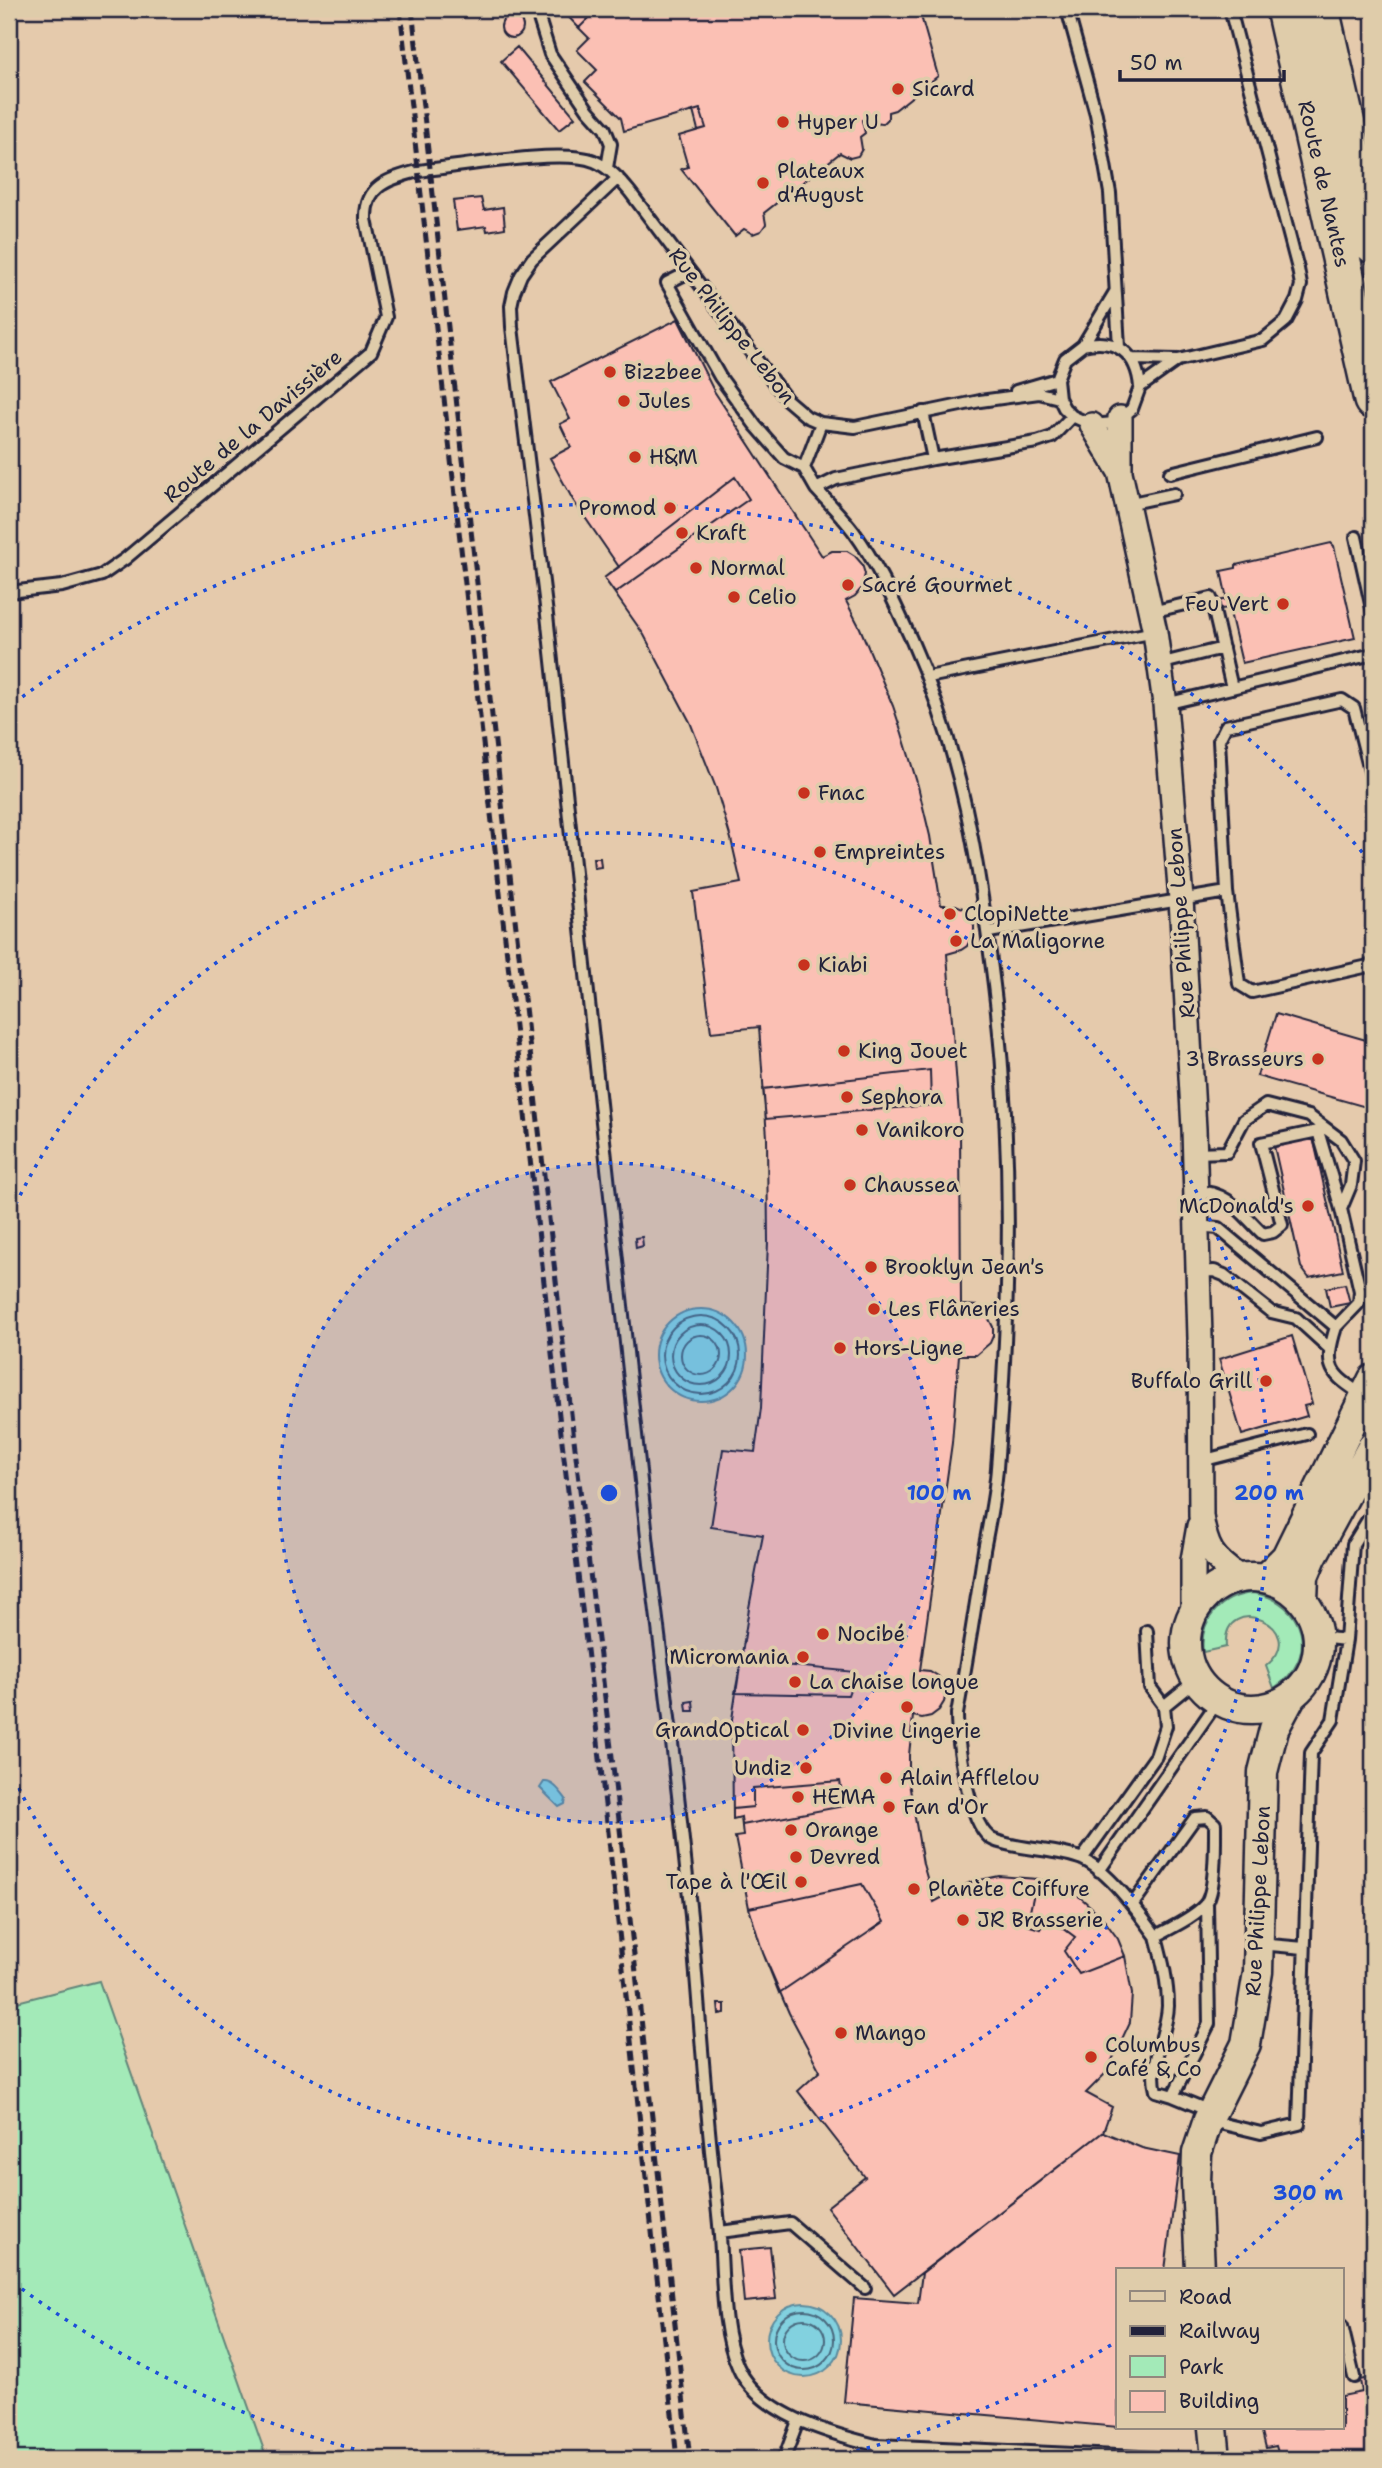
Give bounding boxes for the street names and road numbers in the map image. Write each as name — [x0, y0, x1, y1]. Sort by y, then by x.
street label: Route de Nantes — [1291, 98, 1357, 270]
street label: Rue Philippe Lebon — [662, 242, 802, 410]
street label: Route de la Davissière — [158, 343, 348, 509]
street label: Rue Philippe Lebon — [1160, 827, 1202, 1019]
street label: Rue Philippe Lebon — [1239, 1805, 1277, 1997]

